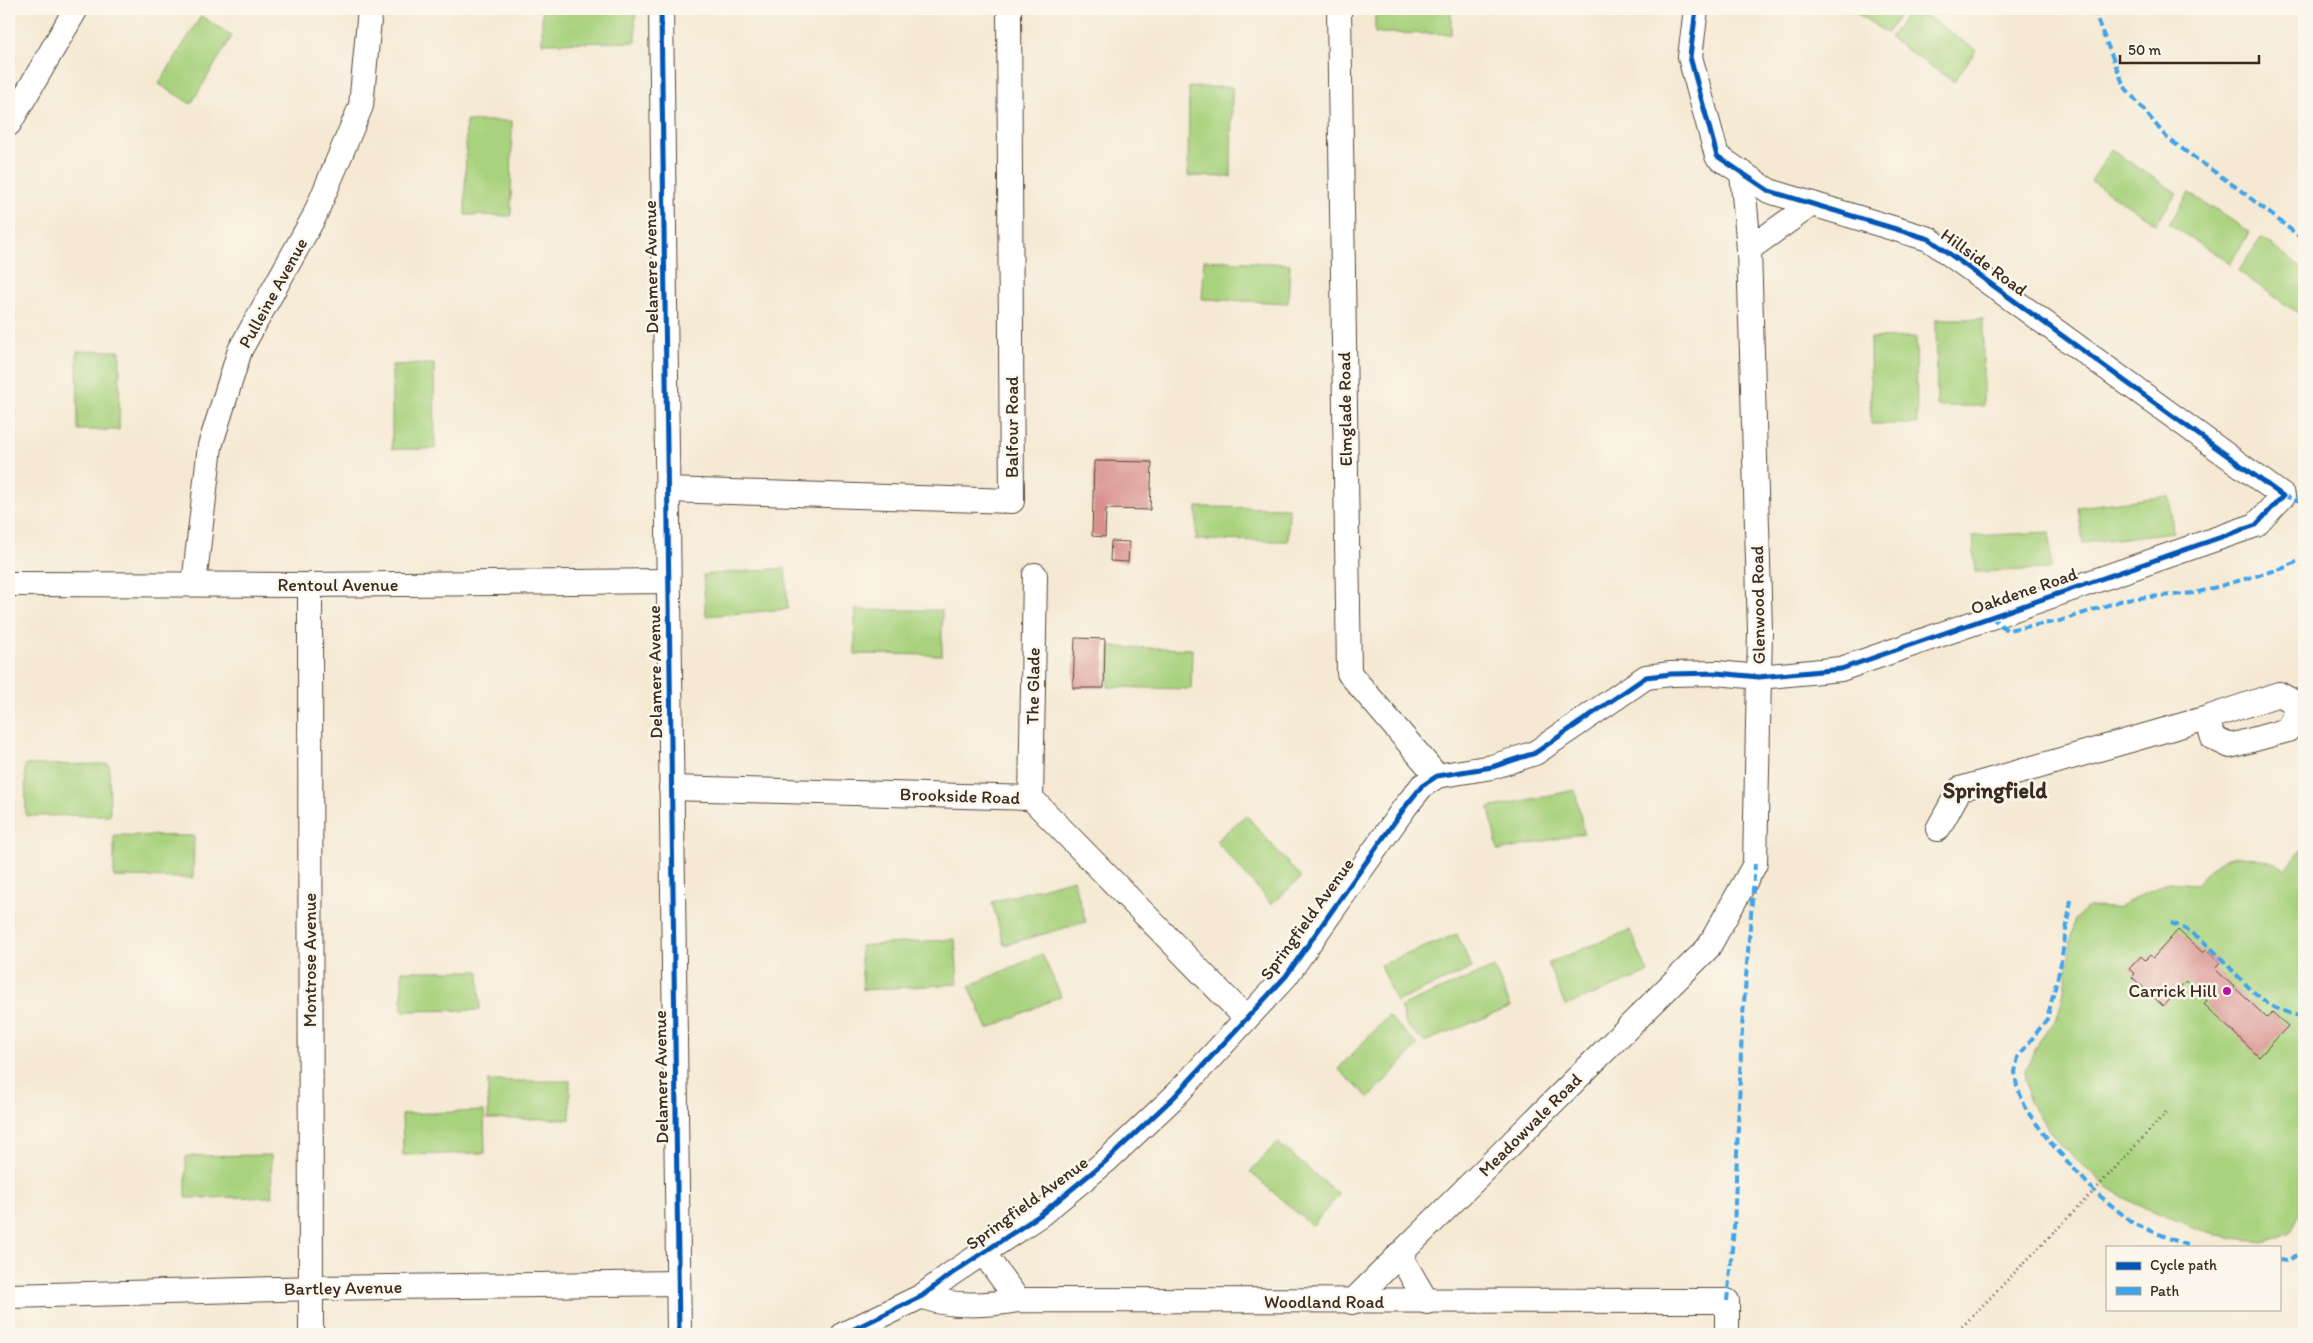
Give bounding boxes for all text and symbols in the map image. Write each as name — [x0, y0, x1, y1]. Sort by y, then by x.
scale bar — [2120, 32, 2259, 64]
text: 50 m — [2128, 41, 2161, 59]
street label: Delamere Avenue — [639, 200, 663, 334]
street label: Hillside Road — [1937, 223, 2032, 301]
street label: Pulleine Avenue — [234, 234, 312, 352]
street label: Elmglade Road — [1333, 351, 1357, 467]
street label: Balfour Road — [1001, 376, 1023, 478]
street label: Glenwood Road — [1746, 545, 1770, 665]
street label: Oakdene Road — [1968, 562, 2080, 620]
street label: Rentoul Avenue — [278, 574, 398, 596]
street label: Delamere Avenue — [643, 605, 667, 739]
street label: The Glade — [1021, 647, 1045, 725]
district label: Springfield — [1943, 777, 2048, 804]
street label: Brookside Road — [899, 783, 1021, 809]
street label: Springfield Avenue — [1255, 854, 1359, 984]
street label: Montrose Avenue — [299, 893, 321, 1027]
place label: Carrick Hill — [2128, 980, 2217, 1002]
marker: Carrick Hill — [2221, 985, 2233, 997]
street label: Delamere Avenue — [649, 1010, 673, 1144]
street label: Meadowvale Road — [1474, 1068, 1587, 1181]
street label: Springfield Avenue — [962, 1151, 1092, 1255]
legend — [2106, 1246, 2280, 1310]
text: Cycle path — [2150, 1256, 2217, 1274]
street label: Bartley Avenue — [284, 1276, 402, 1300]
text: Path — [2150, 1282, 2179, 1300]
street label: Woodland Road — [1264, 1291, 1384, 1313]

